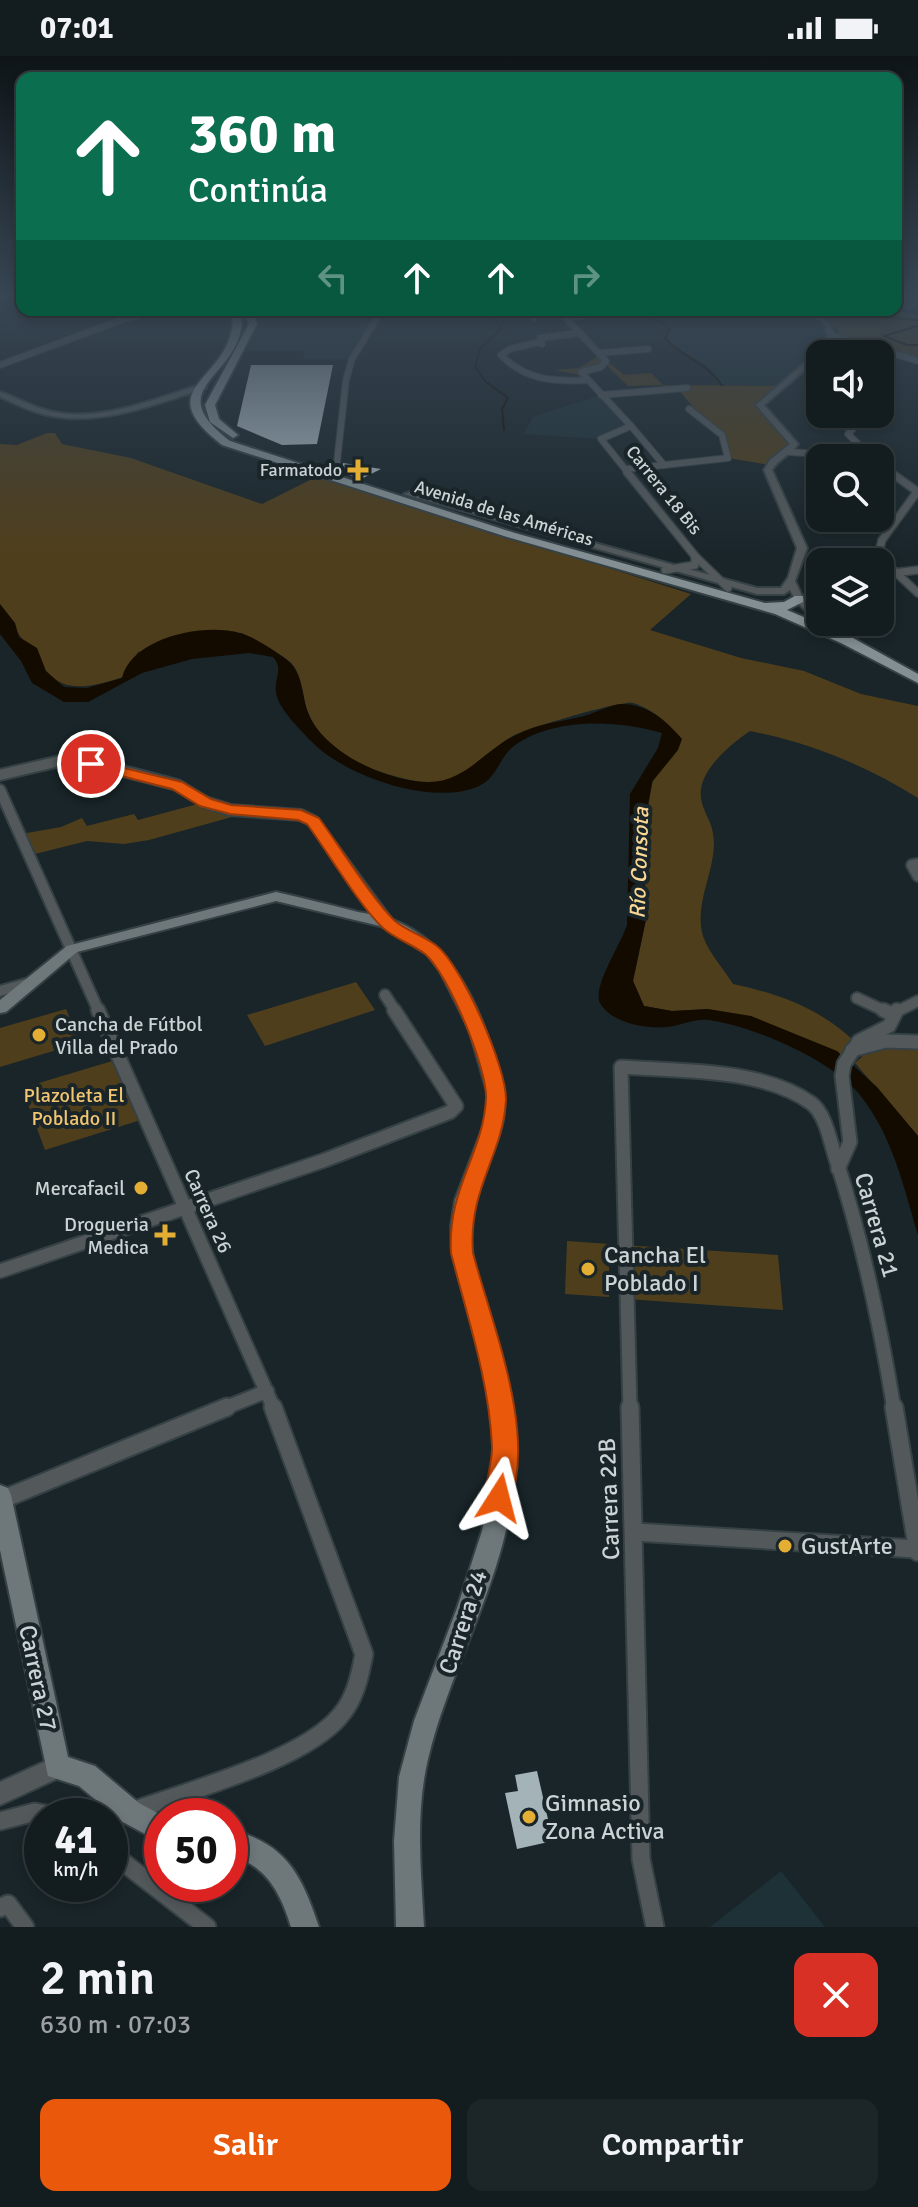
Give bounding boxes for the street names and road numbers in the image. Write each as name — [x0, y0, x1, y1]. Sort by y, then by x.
street label: Carrera 18 Bis — [621, 441, 707, 539]
street label: Avenida de las Américas — [412, 475, 596, 551]
street label: Carrera 26 — [178, 1165, 238, 1257]
street label: Carrera 21 — [848, 1169, 906, 1281]
street label: Carrera 22B — [592, 1437, 626, 1561]
street label: Carrera 24 — [432, 1566, 494, 1678]
street label: Carrera 27 — [12, 1622, 64, 1734]

